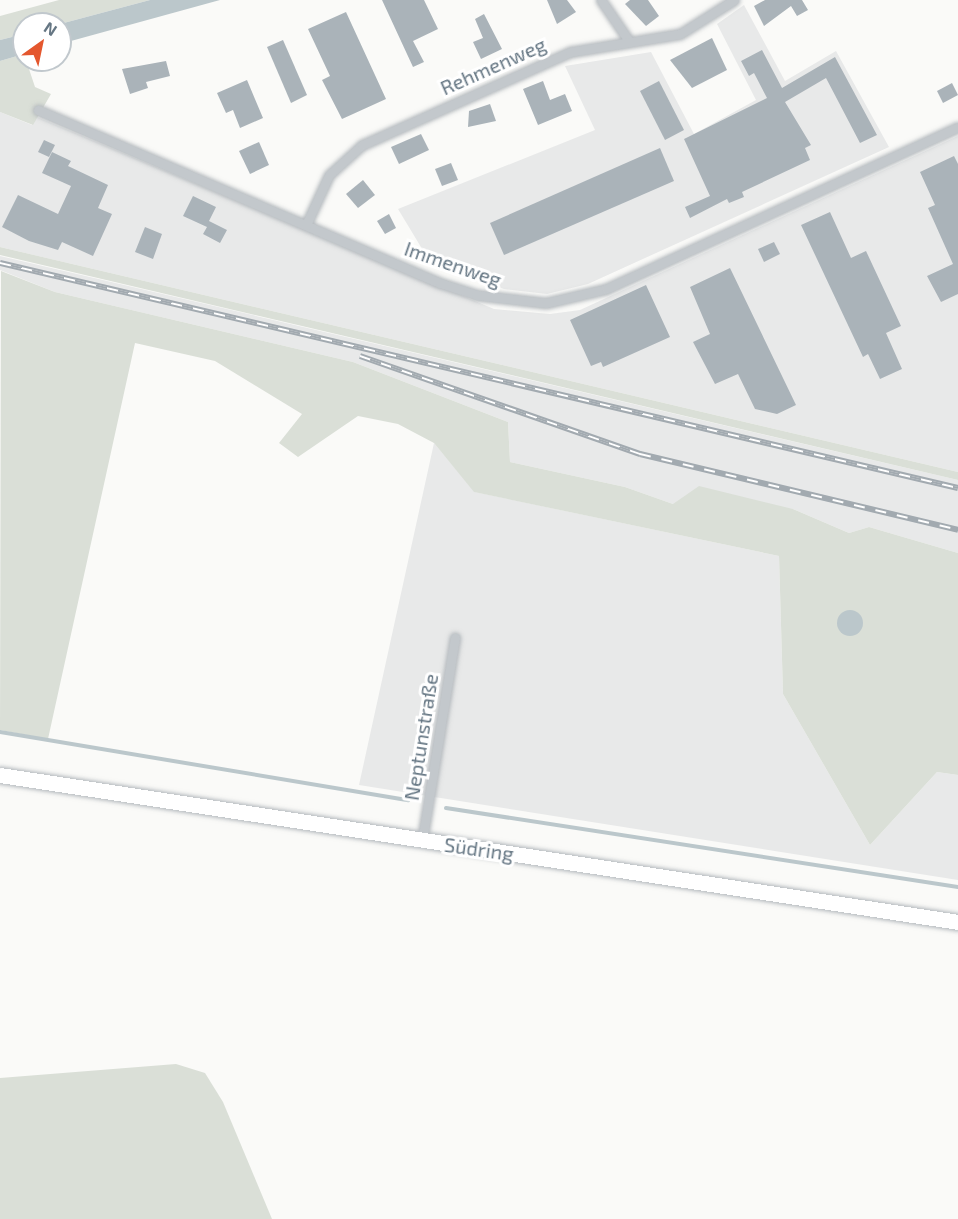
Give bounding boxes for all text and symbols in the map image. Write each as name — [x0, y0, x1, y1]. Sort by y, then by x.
north arrow — [12, 12, 72, 72]
text: N — [41, 17, 61, 39]
street label: Rehmenweg — [437, 32, 549, 100]
street label: Immenweg — [401, 236, 505, 292]
street label: Neptunstraße — [399, 672, 443, 802]
street label: Südring — [443, 832, 515, 866]

